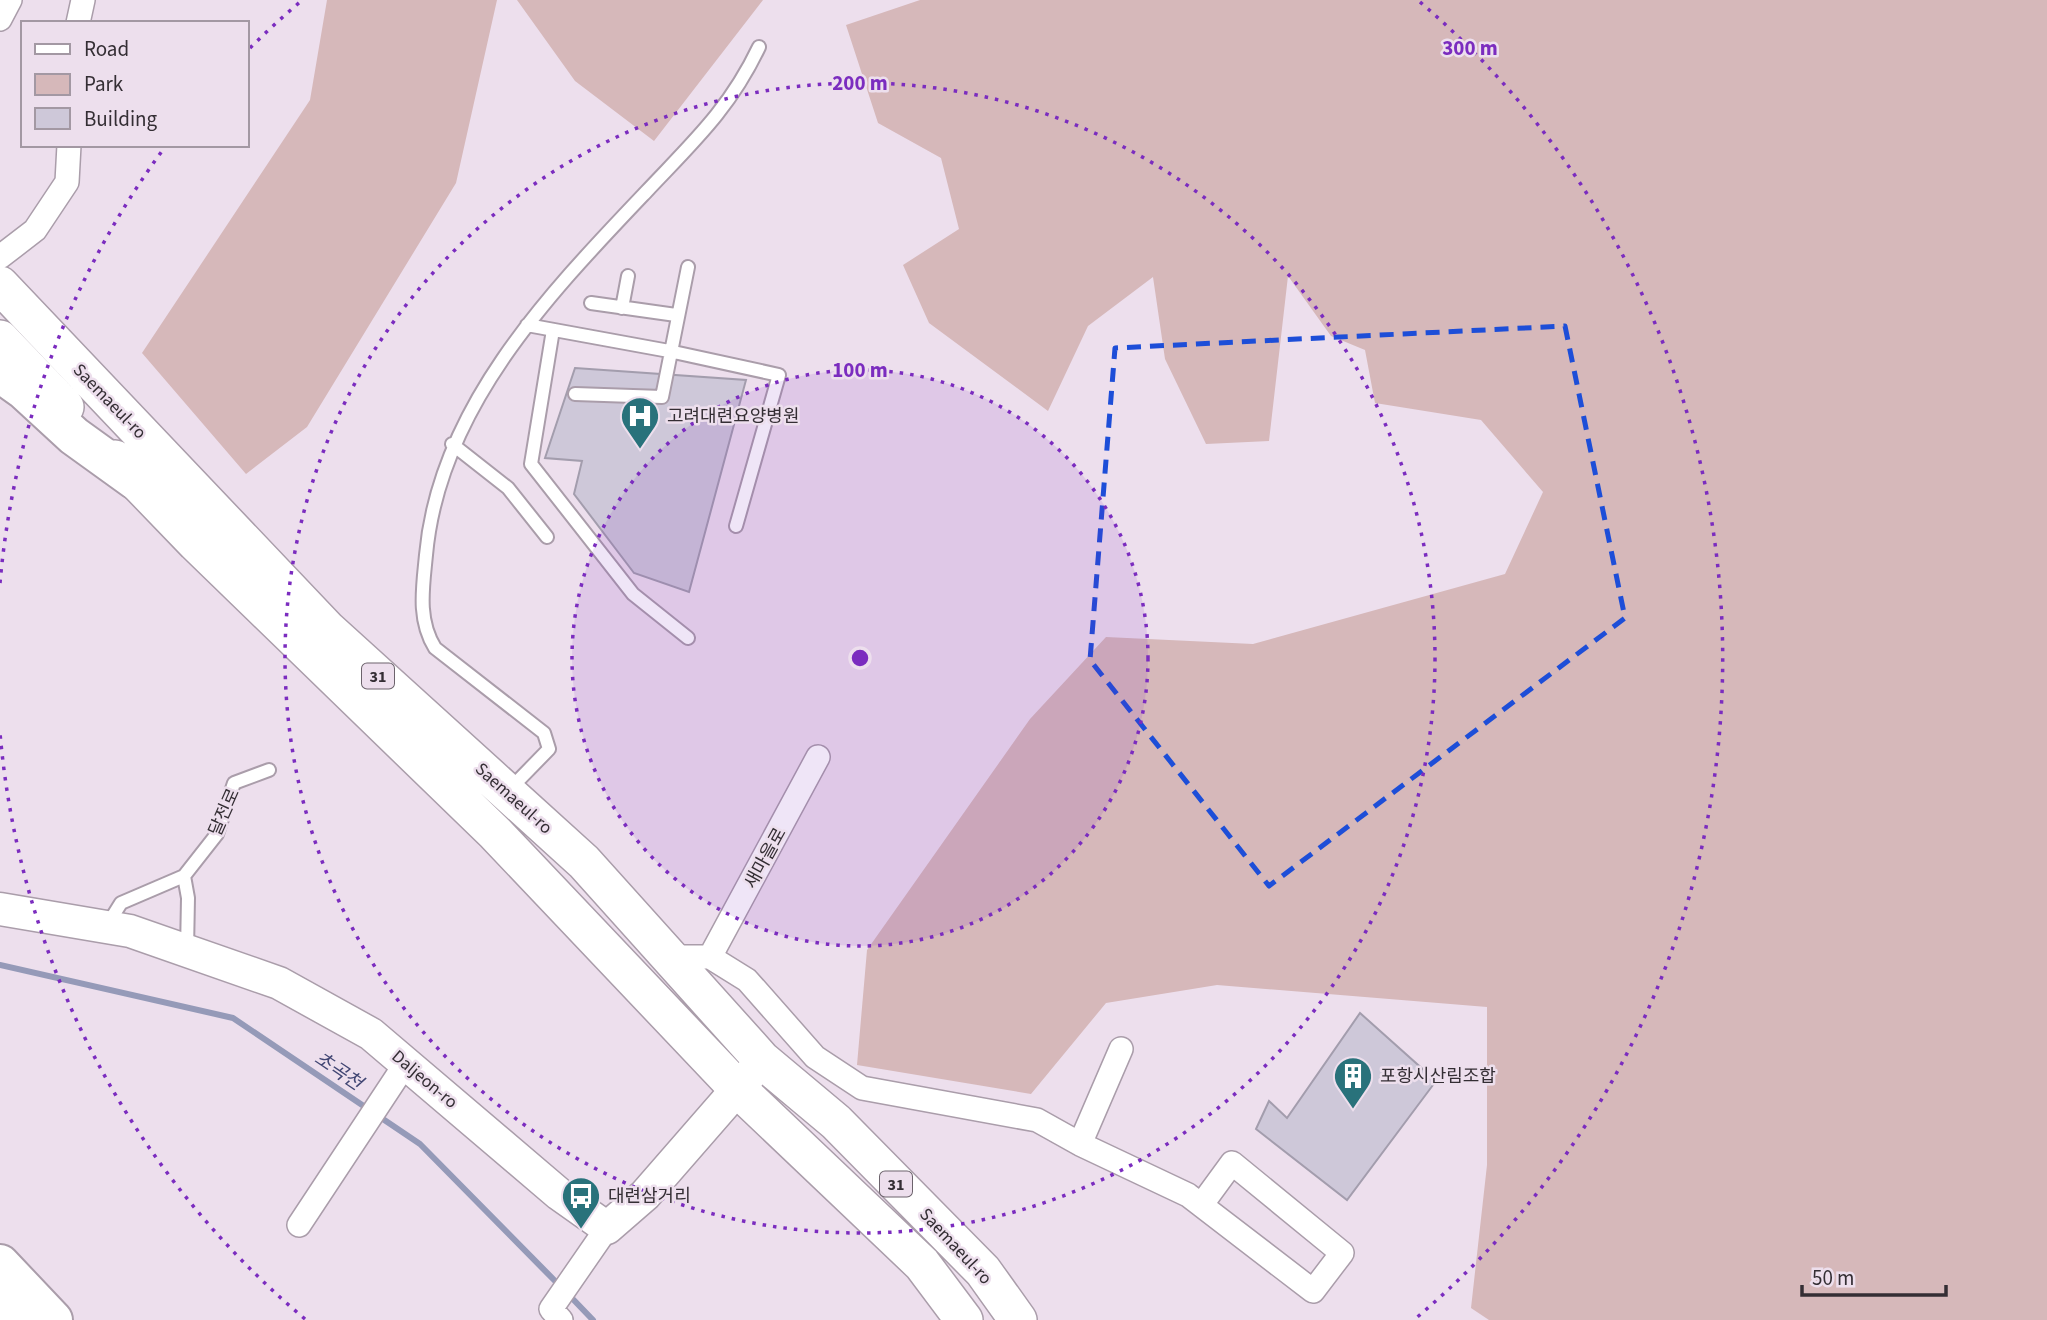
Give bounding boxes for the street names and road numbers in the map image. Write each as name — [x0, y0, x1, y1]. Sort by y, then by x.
street label: Saemaeul-ro — [67, 358, 152, 445]
road number: 31 — [362, 664, 394, 688]
street label: Saemaeul-ro — [470, 757, 558, 840]
street label: 달전로 — [203, 784, 246, 840]
street label: 새마을로 — [738, 823, 792, 893]
street label: Daljeon-ro — [386, 1044, 463, 1114]
road number: 31 — [880, 1172, 912, 1196]
street label: Saemaeul-ro — [914, 1203, 998, 1290]

